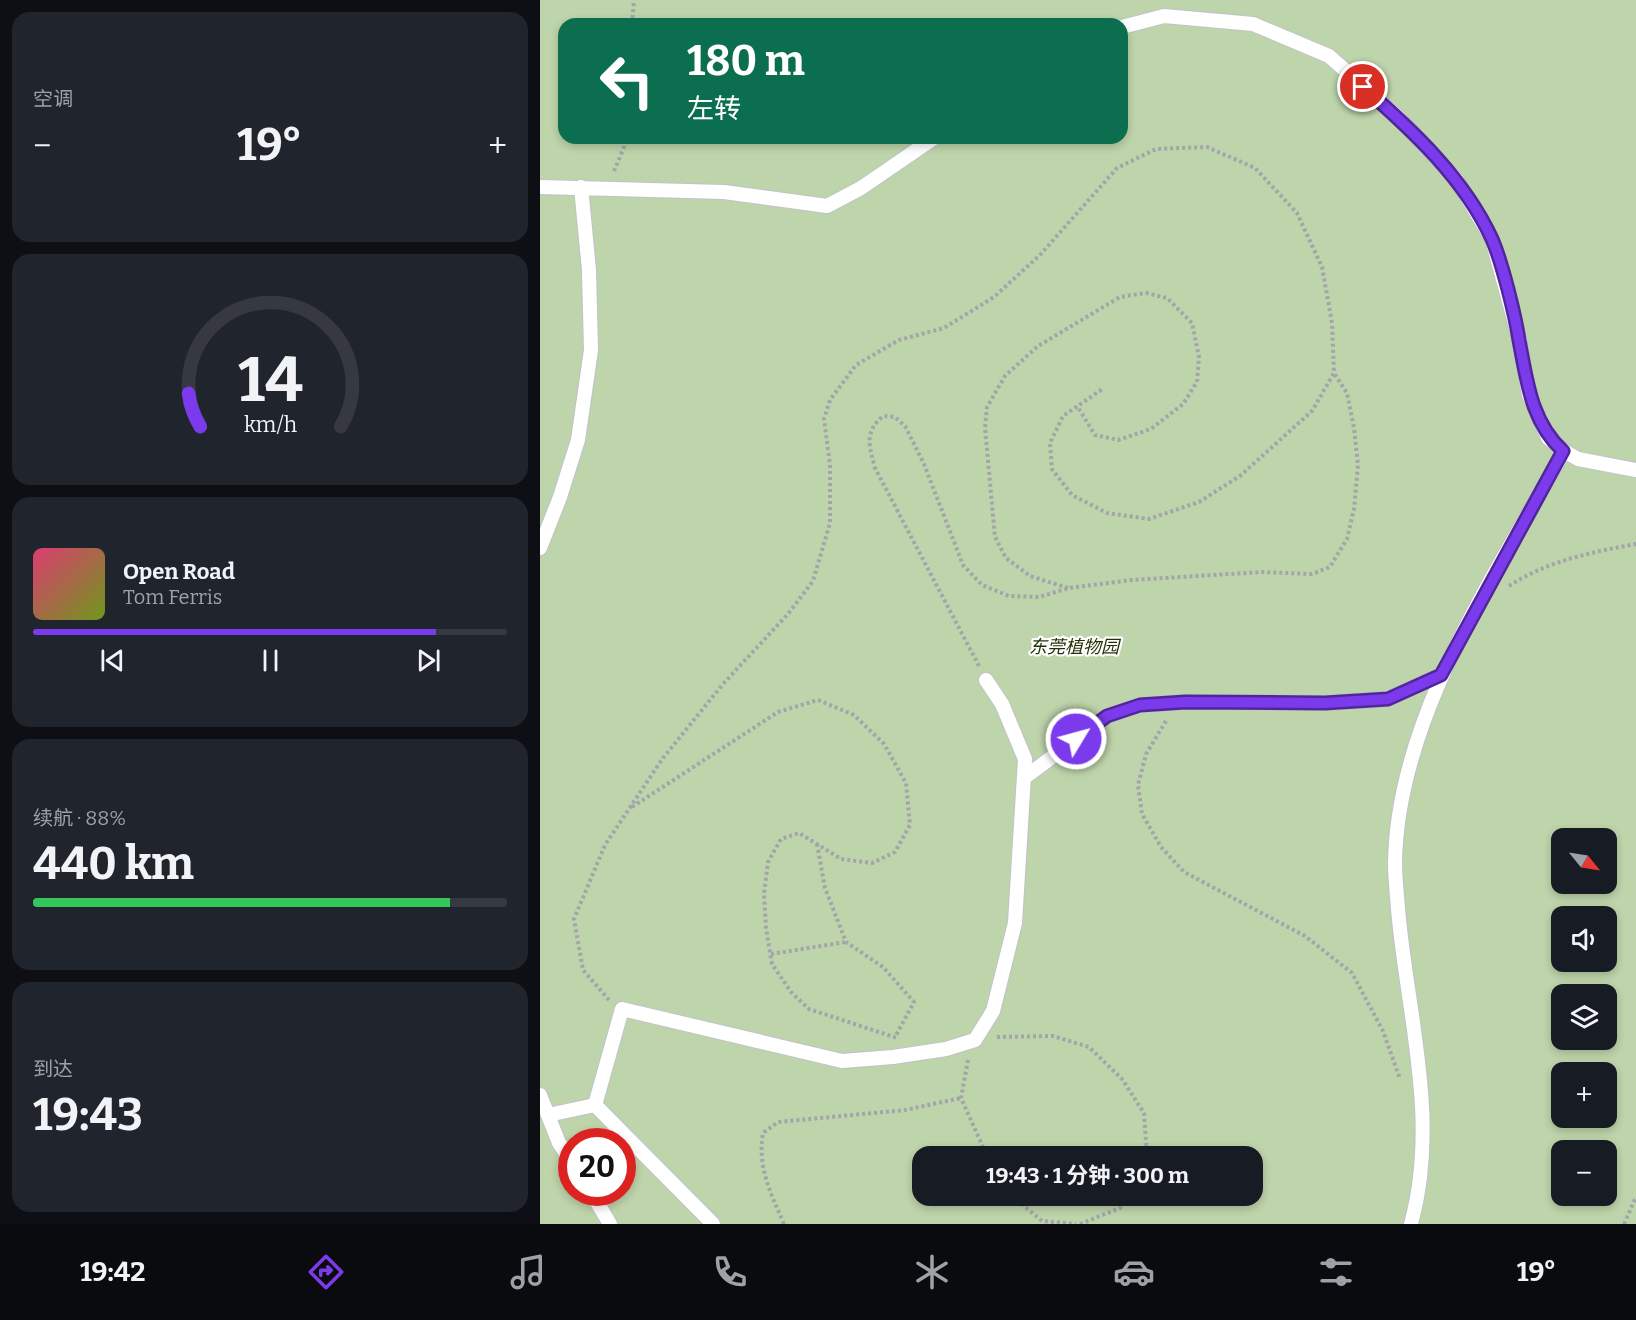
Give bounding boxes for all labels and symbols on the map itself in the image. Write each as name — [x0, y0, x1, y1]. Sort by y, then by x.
pin — [1337, 61, 1388, 112]
park label: 东莞植物园 — [1029, 636, 1122, 658]
position arrow — [1044, 707, 1108, 771]
north arrow — [1551, 828, 1617, 894]
speed limit sign: 20 — [558, 1128, 636, 1206]

